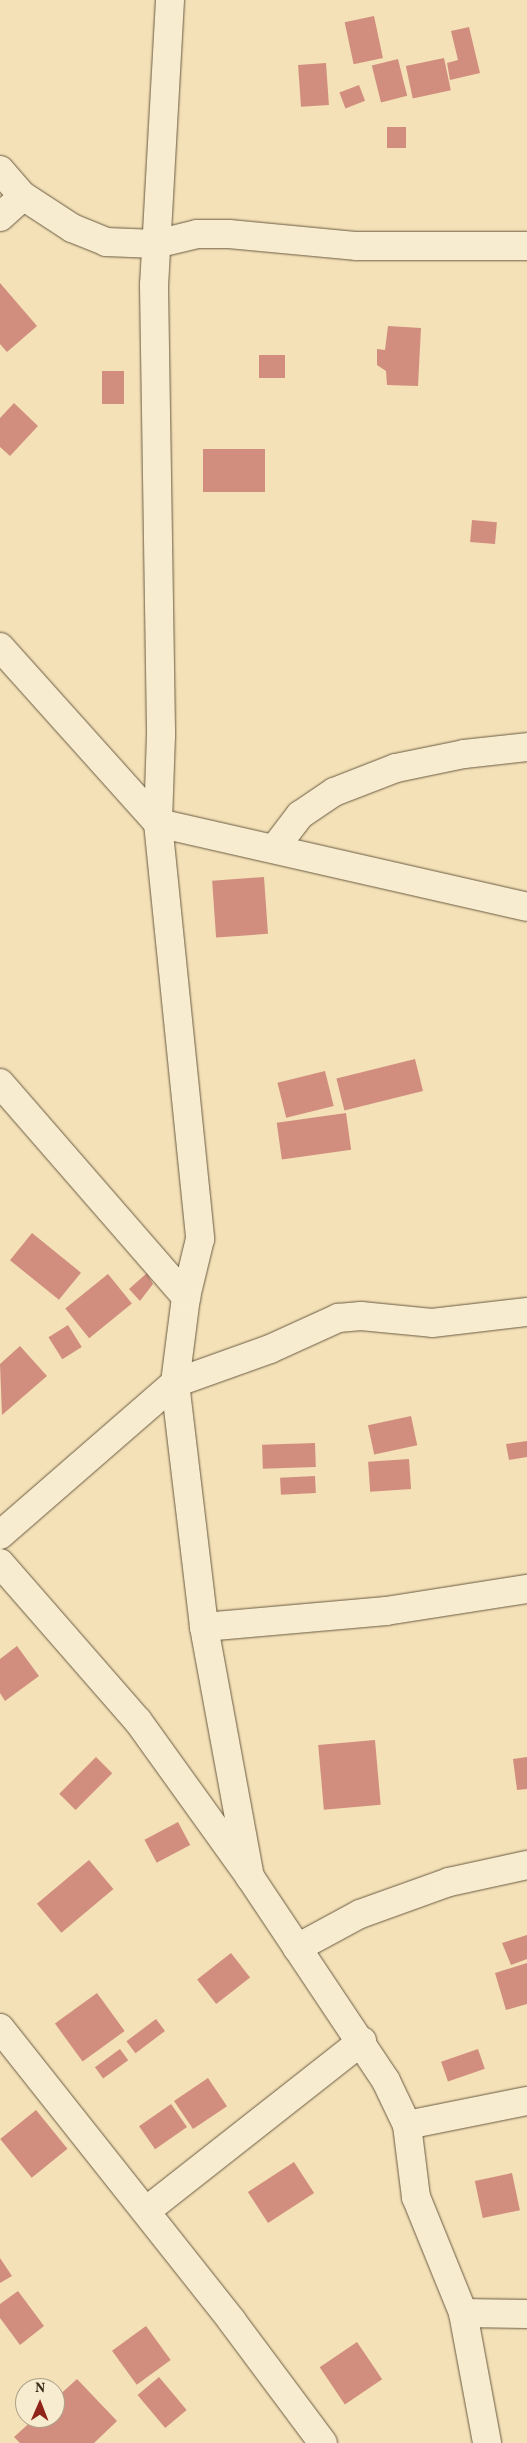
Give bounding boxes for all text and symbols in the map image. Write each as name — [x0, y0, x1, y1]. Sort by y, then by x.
north arrow — [15, 2378, 65, 2428]
text: N — [35, 2379, 45, 2398]

